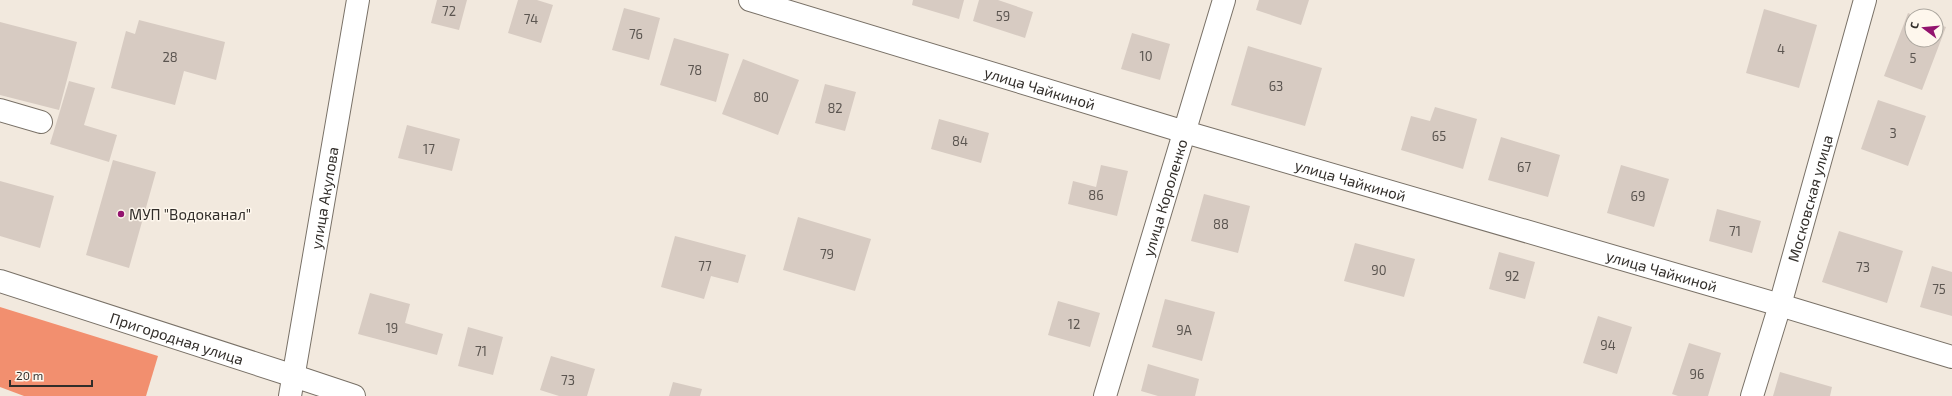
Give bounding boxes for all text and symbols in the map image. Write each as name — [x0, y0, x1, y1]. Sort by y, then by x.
house number: 72 — [442, 3, 456, 19]
house number: 59 — [996, 8, 1010, 24]
north arrow — [1904, 8, 1944, 48]
house number: 74 — [524, 11, 538, 27]
text: С — [1907, 20, 1921, 30]
house number: 76 — [629, 26, 643, 42]
house number: 4 — [1777, 41, 1785, 57]
house number: 10 — [1139, 48, 1153, 64]
house number: 28 — [162, 49, 178, 65]
house number: 5 — [1910, 50, 1917, 66]
house number: 78 — [688, 62, 702, 78]
street label: улица Чайкиной — [982, 63, 1097, 113]
house number: 63 — [1269, 78, 1283, 94]
house number: 80 — [753, 89, 769, 105]
house number: 82 — [827, 100, 843, 116]
house number: 3 — [1889, 125, 1897, 141]
house number: 65 — [1432, 128, 1446, 144]
house number: 84 — [952, 133, 968, 149]
street label: Московская улица — [1783, 133, 1836, 264]
street label: улица Короленко — [1138, 137, 1191, 259]
house number: 17 — [423, 141, 435, 157]
street label: улица Акулова — [306, 145, 342, 251]
street label: улица Чайкиной — [1293, 155, 1408, 205]
house number: 67 — [1517, 159, 1531, 175]
house number: 86 — [1088, 187, 1104, 203]
house number: 69 — [1631, 188, 1645, 204]
place label: МУП "Водоканал" — [129, 205, 251, 223]
marker: МУП "Водоканал" — [116, 209, 126, 219]
house number: 88 — [1213, 216, 1229, 232]
house number: 71 — [1729, 223, 1741, 239]
house number: 79 — [820, 246, 834, 262]
street label: улица Чайкиной — [1604, 246, 1719, 295]
house number: 77 — [698, 258, 712, 274]
house number: 73 — [1856, 259, 1870, 275]
house number: 90 — [1371, 262, 1387, 278]
house number: 92 — [1505, 268, 1519, 284]
house number: 75 — [1932, 281, 1946, 297]
street label: Пригородная улица — [108, 308, 246, 368]
house number: 12 — [1068, 316, 1080, 332]
house number: 19 — [386, 320, 398, 336]
house number: 9А — [1176, 322, 1192, 338]
house number: 94 — [1600, 337, 1616, 353]
house number: 71 — [475, 343, 487, 359]
scale bar — [10, 362, 92, 388]
house number: 96 — [1690, 366, 1704, 382]
text: 20 m — [16, 368, 43, 382]
house number: 73 — [561, 372, 575, 388]

